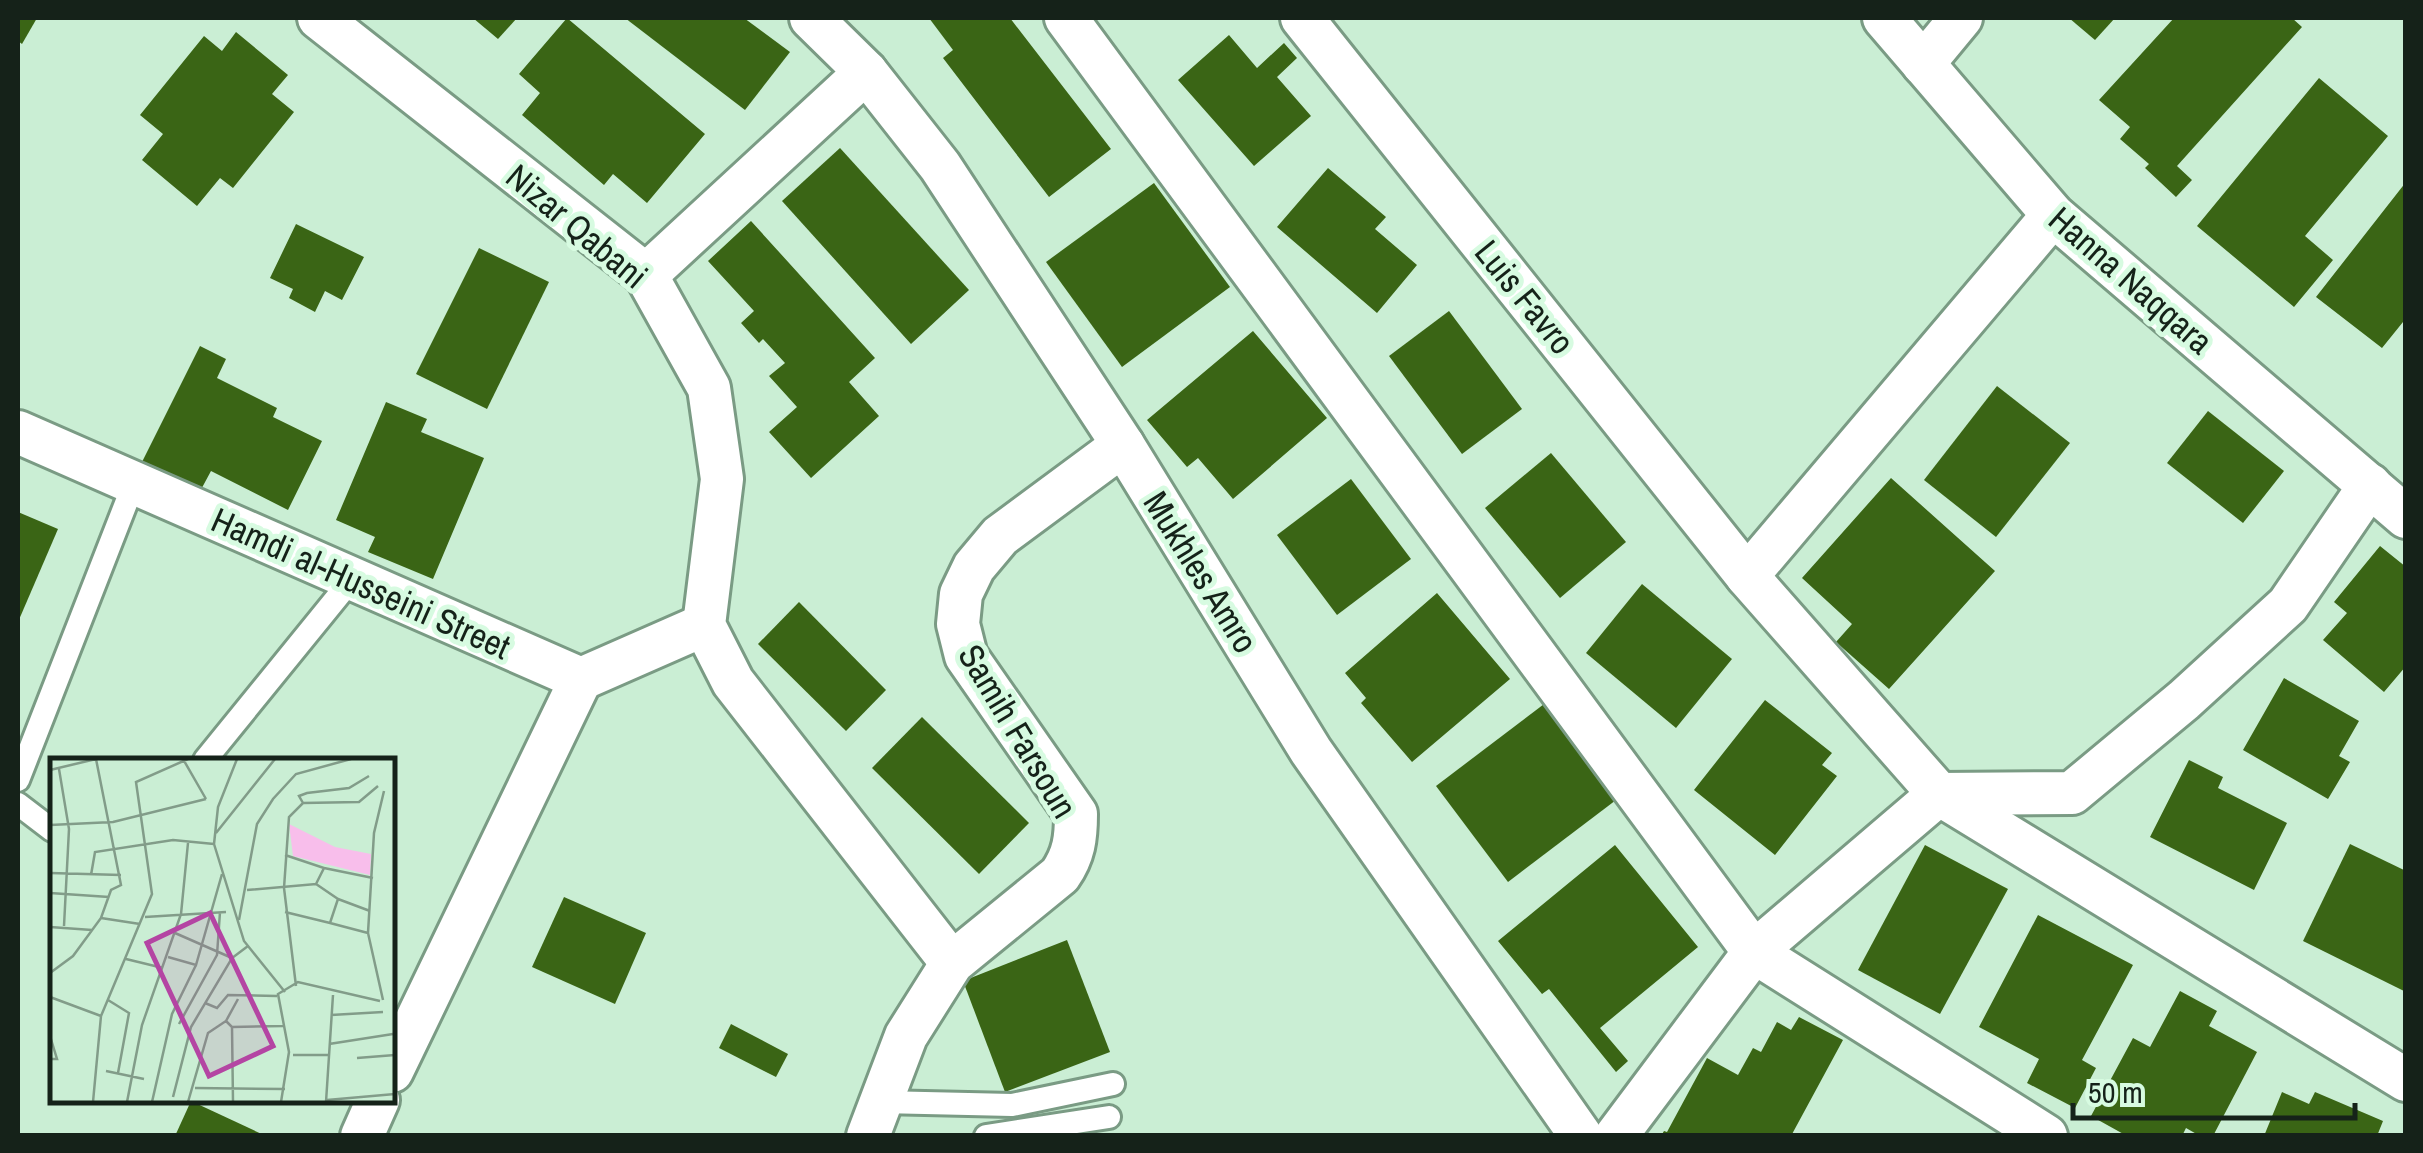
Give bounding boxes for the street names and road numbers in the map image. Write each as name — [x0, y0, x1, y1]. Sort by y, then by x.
street label: Nizar Qabani — [497, 153, 657, 299]
street label: Hanna Naqqara — [2039, 196, 2223, 364]
street label: Luis Favro — [1465, 230, 1585, 364]
street label: Mukhles Amro — [1133, 482, 1269, 662]
street label: Hamdi al-Husseini Street — [204, 496, 518, 670]
street label: Samih Farsoun — [948, 635, 1088, 827]

